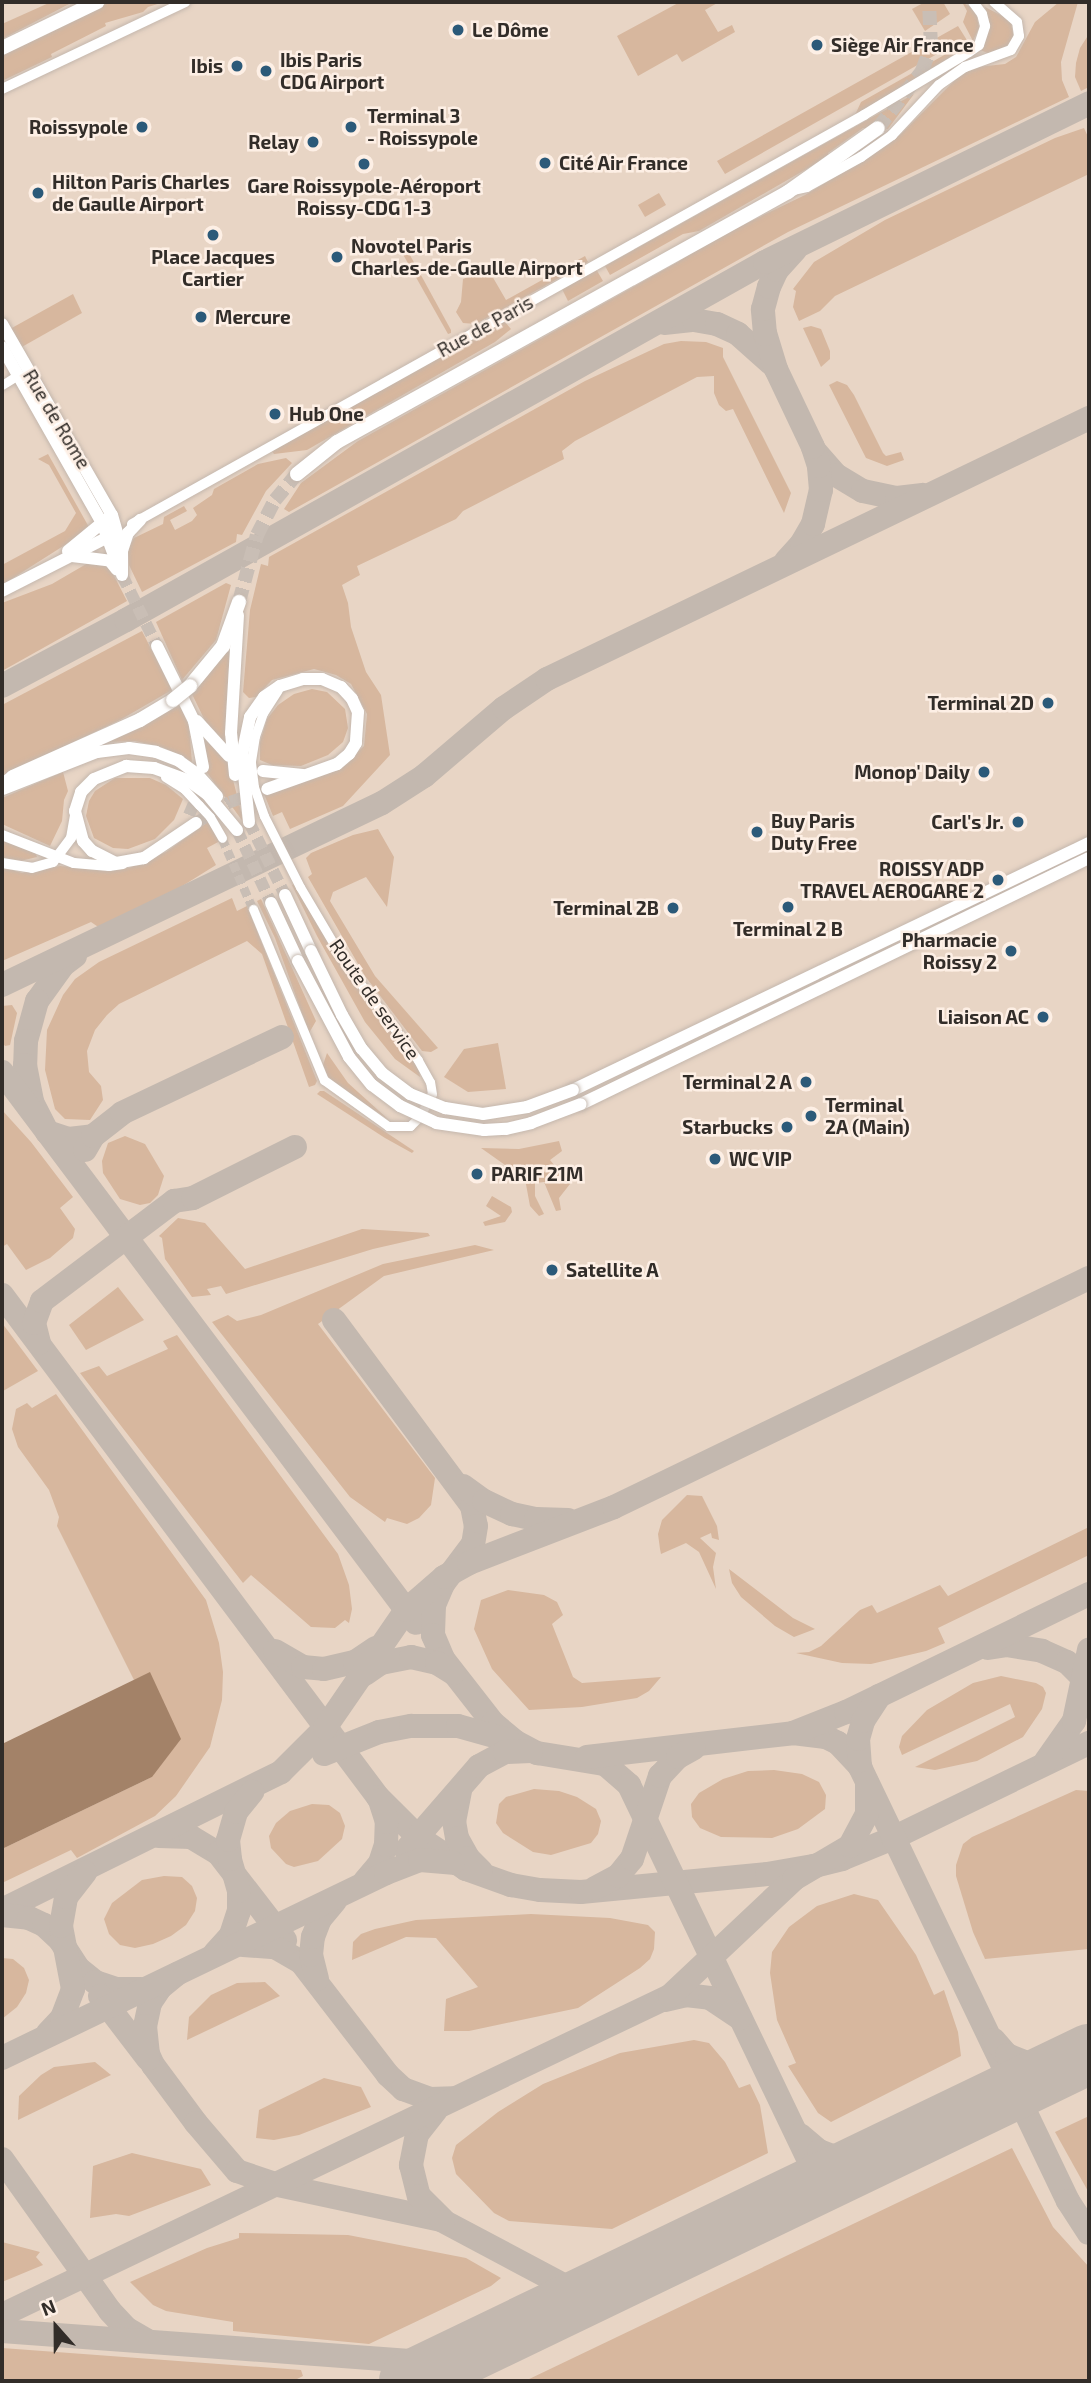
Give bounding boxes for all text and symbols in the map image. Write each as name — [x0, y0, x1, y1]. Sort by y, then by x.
place label: Le Dôme — [472, 19, 549, 41]
marker: Le Dôme — [450, 22, 466, 38]
place label: Siège Air France — [831, 34, 975, 56]
marker: Siège Air France — [809, 37, 825, 53]
place label: Ibis Paris CDG Airport — [280, 49, 385, 93]
place label: Ibis — [191, 55, 223, 77]
marker: Ibis — [229, 58, 245, 74]
marker: Ibis Paris CDG Airport — [258, 63, 274, 79]
place label: Terminal 3 - Roissypole — [367, 105, 478, 149]
place label: Roissypole — [29, 116, 128, 138]
marker: Terminal 3 - Roissypole — [341, 117, 361, 137]
marker: Roissypole — [134, 119, 150, 135]
place label: Relay — [248, 131, 299, 153]
marker: Relay — [305, 134, 321, 150]
place label: Cité Air France — [559, 152, 689, 174]
marker: Cité Air France — [537, 155, 553, 171]
marker: Gare Roissypole-Aéroport Roissy-CDG 1-3 — [356, 156, 372, 172]
place label: Hilton Paris Charles de Gaulle Airport — [52, 171, 229, 215]
place label: Gare Roissypole-Aéroport Roissy-CDG 1-3 — [247, 175, 481, 219]
marker: Hilton Paris Charles de Gaulle Airport — [30, 185, 46, 201]
marker: Place Jacques Cartier — [205, 227, 221, 243]
place label: Novotel Paris Charles-de-Gaulle Airport — [351, 235, 583, 279]
place label: Place Jacques Cartier — [151, 246, 275, 290]
marker: Novotel Paris Charles-de-Gaulle Airport — [329, 249, 345, 265]
street label: Rue de Paris — [433, 290, 537, 362]
place label: Mercure — [215, 306, 291, 328]
marker: Mercure — [193, 309, 209, 325]
street label: Rue de Rome — [18, 365, 96, 473]
place label: Hub One — [289, 403, 364, 425]
marker: Hub One — [267, 406, 283, 422]
place label: Terminal 2D — [927, 692, 1034, 714]
marker: Terminal 2D — [1040, 695, 1056, 711]
place label: Monop' Daily — [854, 761, 970, 783]
marker: Monop' Daily — [976, 764, 992, 780]
place label: Buy Paris Duty Free — [771, 810, 858, 854]
place label: Carl's Jr. — [931, 811, 1004, 833]
marker: Carl's Jr. — [1010, 814, 1026, 830]
marker: Buy Paris Duty Free — [749, 824, 765, 840]
place label: ROISSY ADP TRAVEL AEROGARE 2 — [799, 858, 984, 902]
marker: ROISSY ADP TRAVEL AEROGARE 2 — [990, 872, 1006, 888]
place label: Terminal 2B — [553, 897, 659, 919]
marker: Terminal 2 B — [780, 899, 796, 915]
marker: Terminal 2B — [665, 900, 681, 916]
place label: Terminal 2 B — [733, 918, 843, 940]
place label: Pharmacie Roissy 2 — [902, 929, 997, 973]
street label: Route de service — [325, 934, 425, 1064]
marker: Pharmacie Roissy 2 — [1003, 943, 1019, 959]
place label: Liaison AC — [937, 1006, 1029, 1028]
marker: Liaison AC — [1035, 1009, 1051, 1025]
place label: Terminal 2 A — [682, 1071, 792, 1093]
marker: Terminal 2 A — [798, 1074, 814, 1090]
place label: Terminal 2A (Main) — [825, 1094, 910, 1138]
marker: Terminal 2A (Main) — [803, 1108, 819, 1124]
place label: Starbucks — [682, 1116, 773, 1138]
marker: Starbucks — [779, 1119, 795, 1135]
place label: WC VIP — [729, 1148, 792, 1170]
marker: WC VIP — [707, 1151, 723, 1167]
place label: PARIF 21M — [491, 1163, 584, 1185]
marker: PARIF 21M — [469, 1166, 485, 1182]
place label: Satellite A — [566, 1259, 659, 1281]
marker: Satellite A — [544, 1262, 560, 1278]
north arrow — [21, 2292, 91, 2362]
text: N — [38, 2294, 59, 2320]

